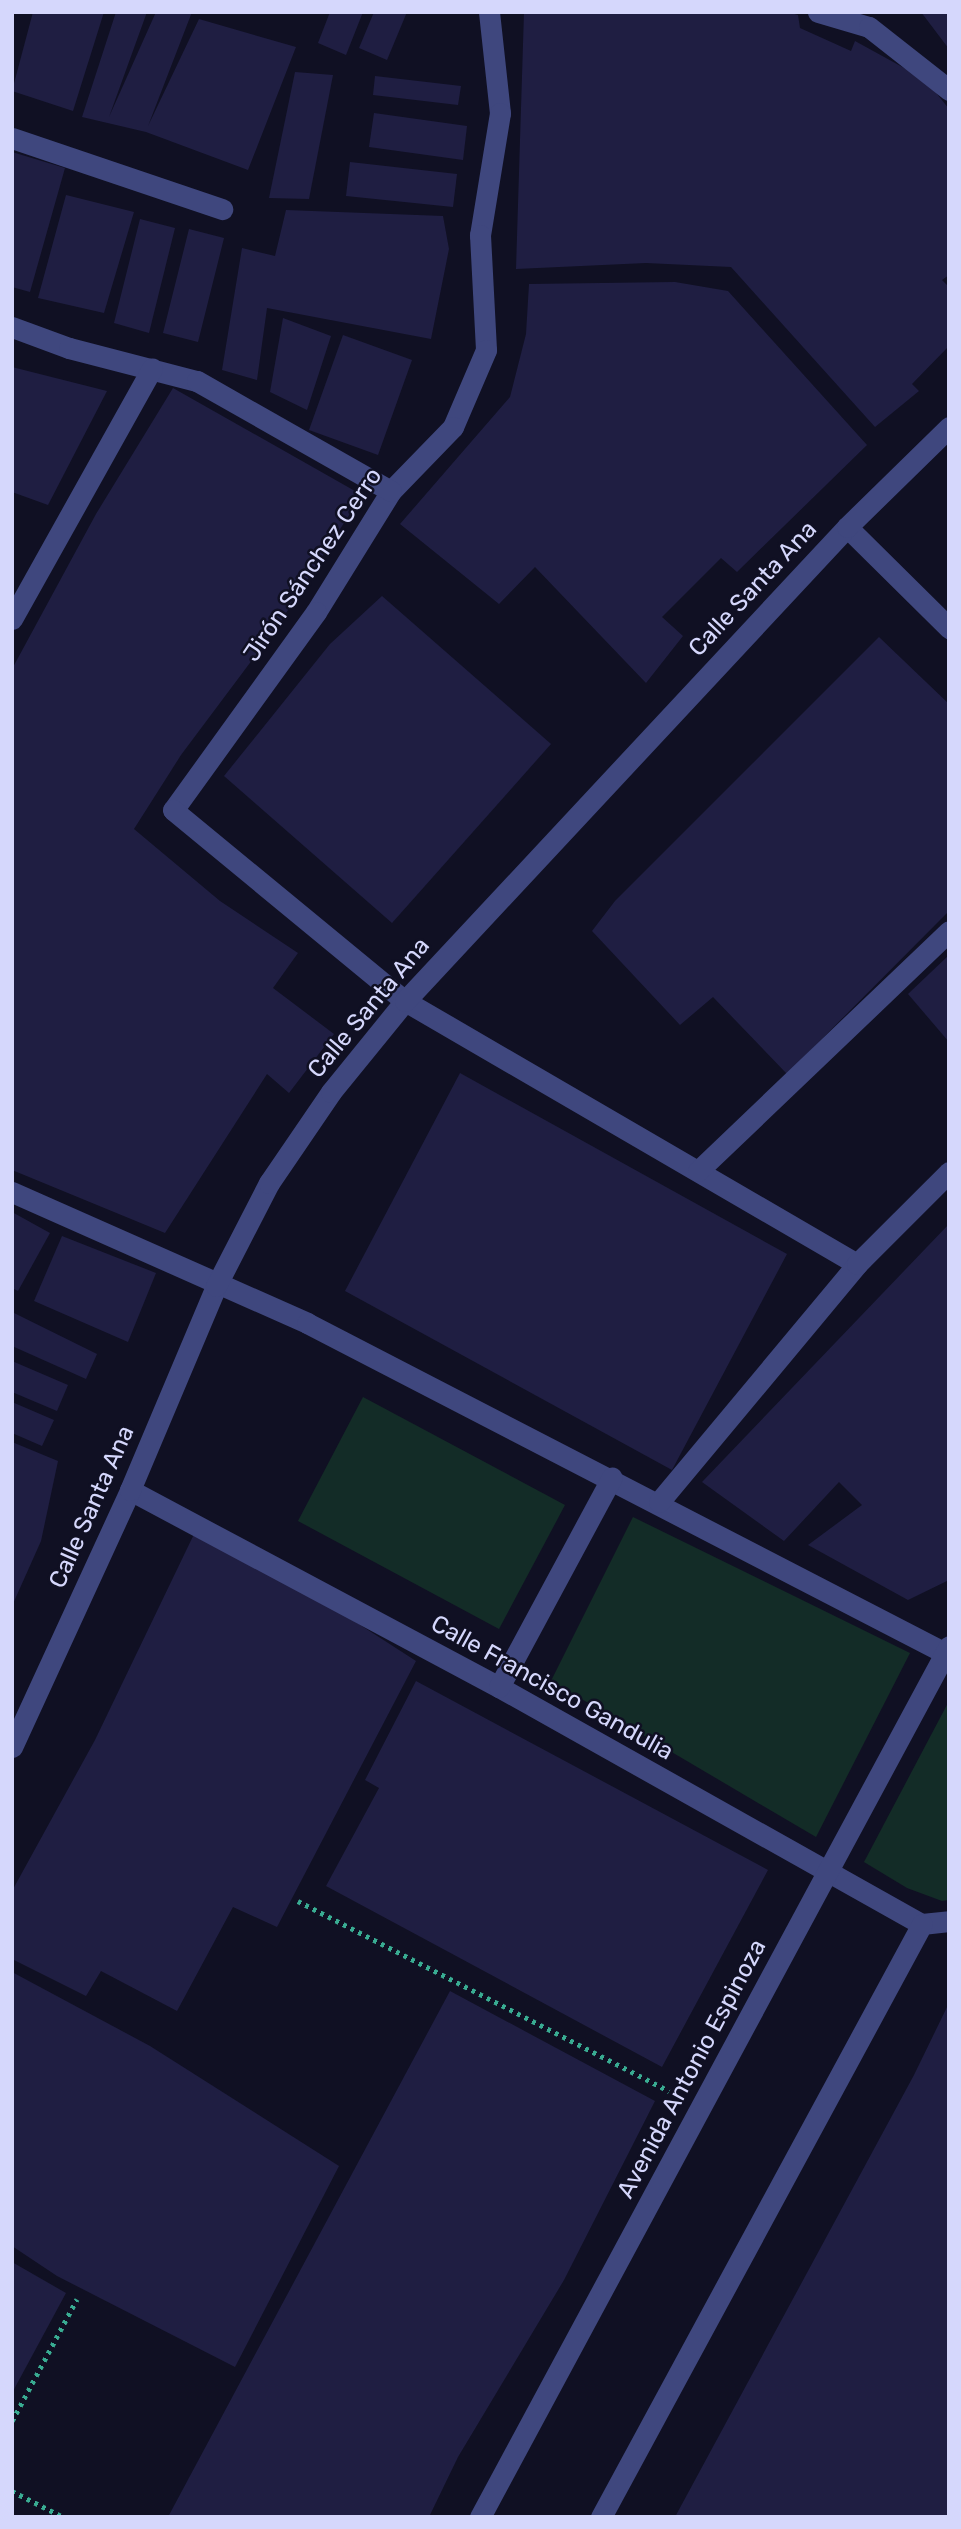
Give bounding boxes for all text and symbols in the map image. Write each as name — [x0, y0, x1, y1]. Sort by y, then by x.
street label: Jirón Sánchez Cerro — [237, 463, 389, 667]
street label: Calle Santa Ana — [683, 515, 823, 663]
street label: Calle Santa Ana — [302, 932, 436, 1084]
street label: Calle Santa Ana — [43, 1421, 141, 1593]
street label: Calle Francisco Gandulia — [426, 1609, 678, 1767]
street label: Avenida Antonio Espinoza — [611, 1934, 773, 2204]

